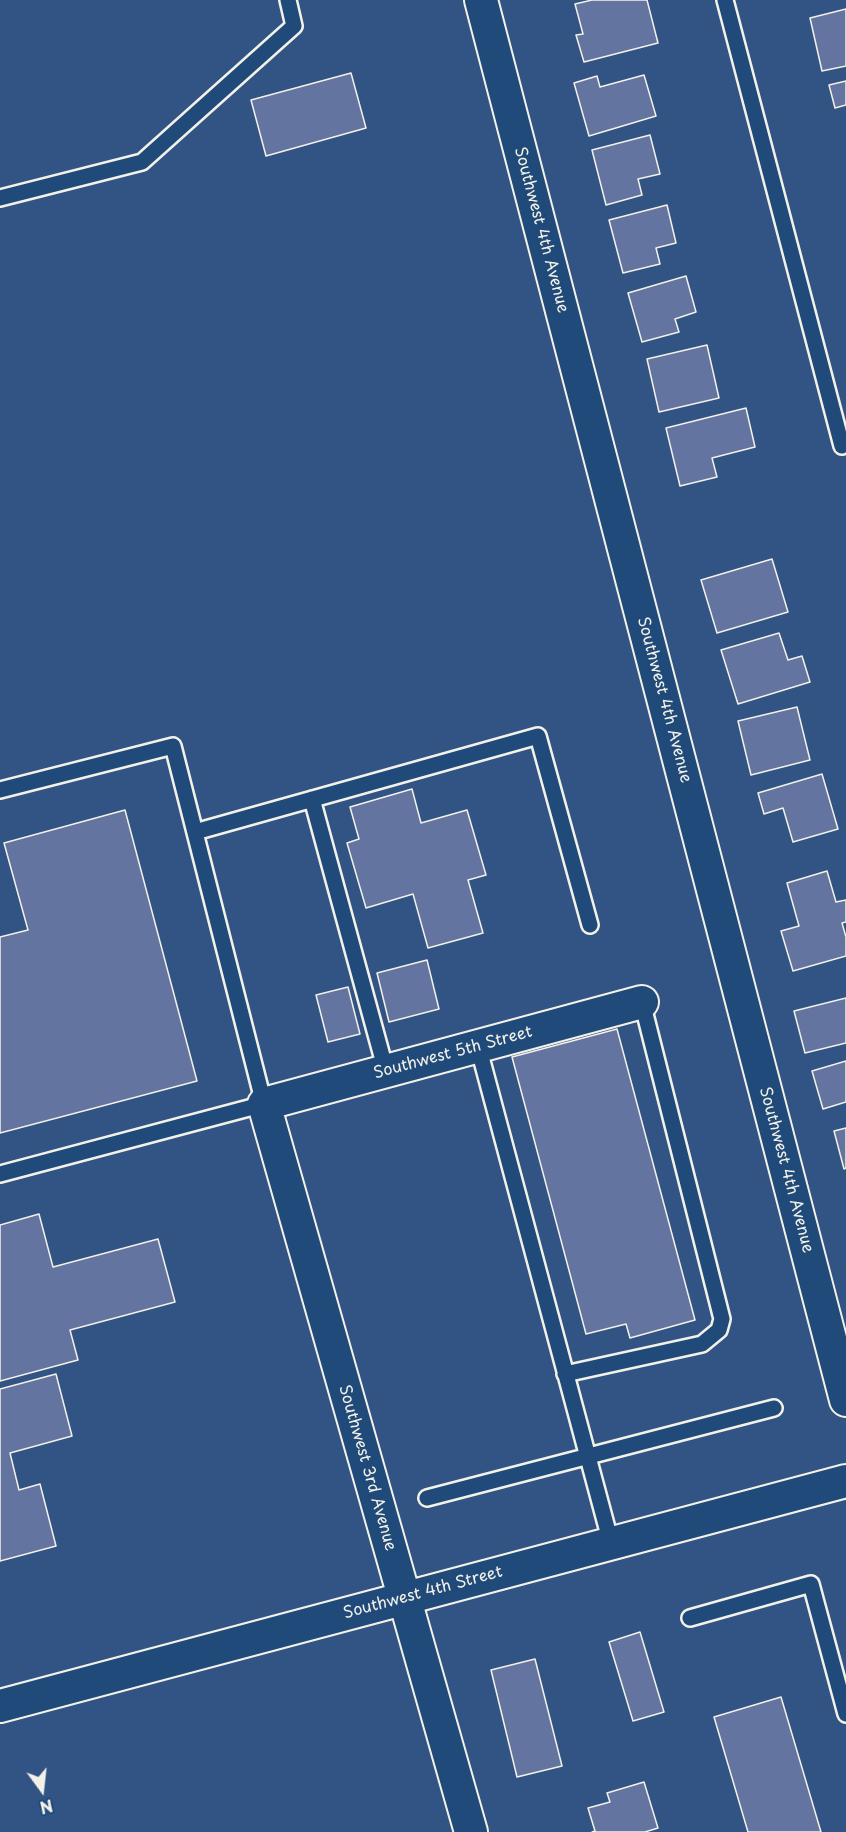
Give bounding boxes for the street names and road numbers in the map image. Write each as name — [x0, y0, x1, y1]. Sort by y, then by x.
street label: Southwest 4th Avenue — [510, 145, 572, 315]
street label: Southwest 4th Avenue — [633, 615, 695, 785]
street label: Southwest 5th Street — [372, 1023, 534, 1083]
street label: Southwest 4th Avenue — [755, 1085, 817, 1255]
street label: Southwest 3rd Avenue — [334, 1383, 400, 1553]
street label: Southwest 4th Street — [341, 1563, 505, 1623]

